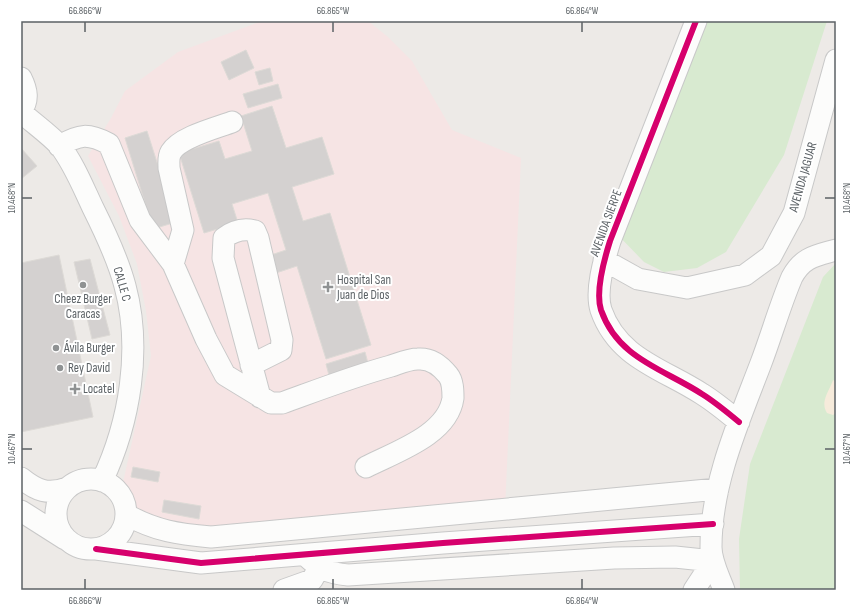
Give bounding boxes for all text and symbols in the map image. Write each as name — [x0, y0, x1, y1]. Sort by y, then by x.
text: 66.866°W — [69, 5, 102, 17]
text: 66.865°W — [317, 5, 350, 17]
text: 66.864°W — [566, 5, 599, 17]
street label: AVENIDA JAGUAR — [785, 140, 821, 215]
text: 10.468°N — [6, 183, 18, 213]
text: 10.468°N — [841, 183, 853, 213]
street label: AVENIDA SIERPE — [586, 187, 625, 260]
street label: CALLE C — [109, 265, 135, 303]
place label: Hospital San Juan de Dios — [336, 272, 391, 303]
marker: Cheez Burger Caracas — [78, 280, 88, 290]
marker: Hospital San Juan de Dios — [322, 281, 334, 293]
place label: Cheez Burger Caracas — [54, 291, 112, 322]
place label: Ávila Burger — [63, 340, 115, 356]
marker: Ávila Burger — [51, 343, 61, 353]
place label: Rey David — [68, 360, 110, 376]
marker: Rey David — [55, 363, 65, 373]
place label: Locatel — [83, 381, 115, 397]
marker: Locatel — [70, 384, 80, 394]
text: 10.467°N — [6, 434, 18, 464]
text: 10.467°N — [841, 434, 853, 464]
text: 66.866°W — [69, 595, 102, 607]
text: 66.865°W — [317, 595, 350, 607]
text: 66.864°W — [566, 595, 599, 607]

